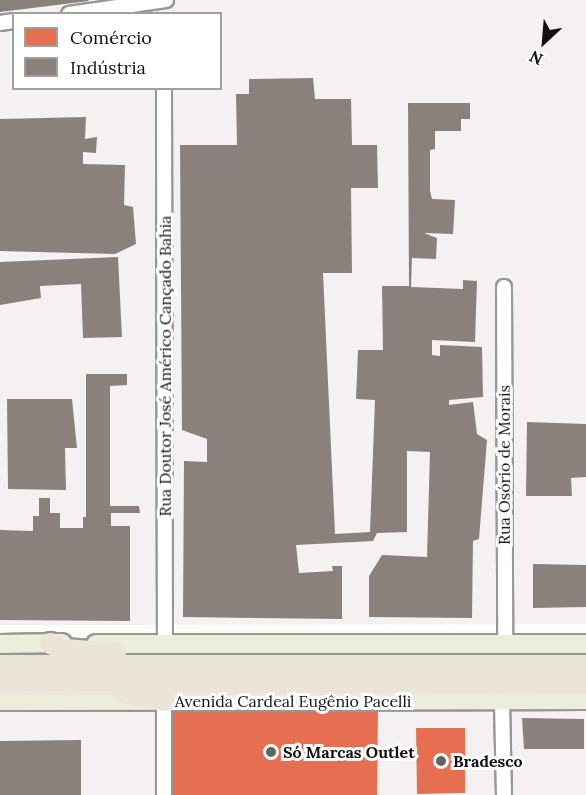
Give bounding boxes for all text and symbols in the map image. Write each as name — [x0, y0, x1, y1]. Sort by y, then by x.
legend — [12, 12, 222, 90]
north arrow — [514, 12, 574, 72]
text: Comércio — [70, 26, 152, 49]
text: N — [526, 46, 546, 70]
text: Indústria — [70, 56, 146, 79]
street label: Rua Doutor José Américo Cançado Bahia — [155, 215, 175, 517]
street label: Rua Osório de Morais — [494, 385, 514, 545]
street label: Avenida Cardeal Eugênio Pacelli — [175, 691, 411, 711]
place label: Só Marcas Outlet — [283, 742, 415, 762]
marker: Só Marcas Outlet — [264, 745, 278, 759]
place label: Bradesco — [453, 751, 523, 771]
marker: Bradesco — [434, 754, 448, 768]

